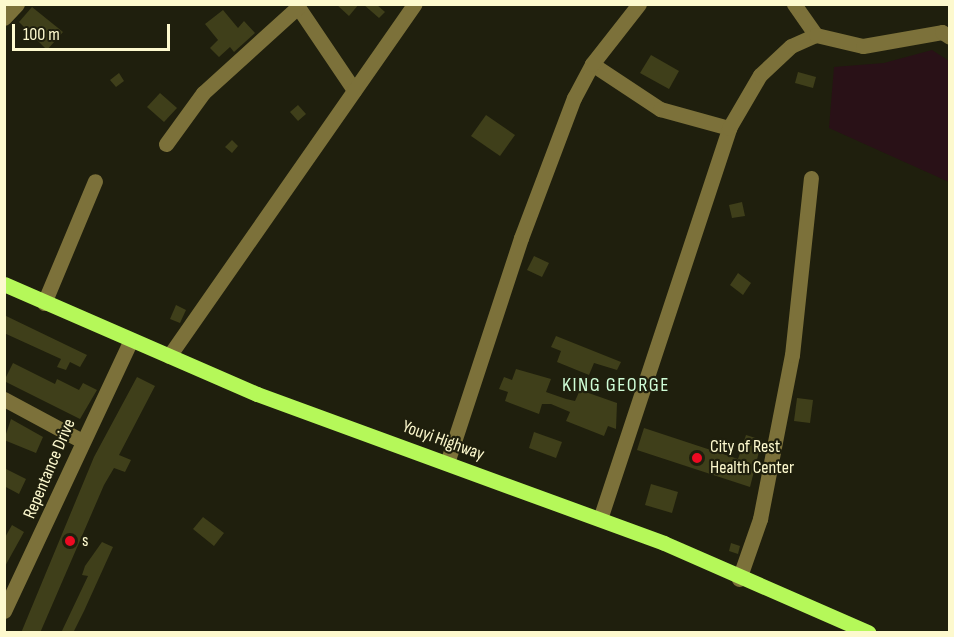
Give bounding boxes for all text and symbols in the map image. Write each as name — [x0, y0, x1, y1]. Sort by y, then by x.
scale bar — [15, 12, 172, 50]
text: 100 m — [23, 24, 60, 45]
district label: KING GEORGE — [562, 373, 670, 397]
street label: Repentance Drive — [19, 416, 81, 522]
street label: Youyi Highway — [399, 416, 487, 466]
place label: City of Rest Health Center — [710, 437, 794, 480]
marker: City of Rest Health Center — [688, 449, 706, 467]
place label: s — [82, 530, 88, 552]
marker: s — [63, 534, 77, 548]

